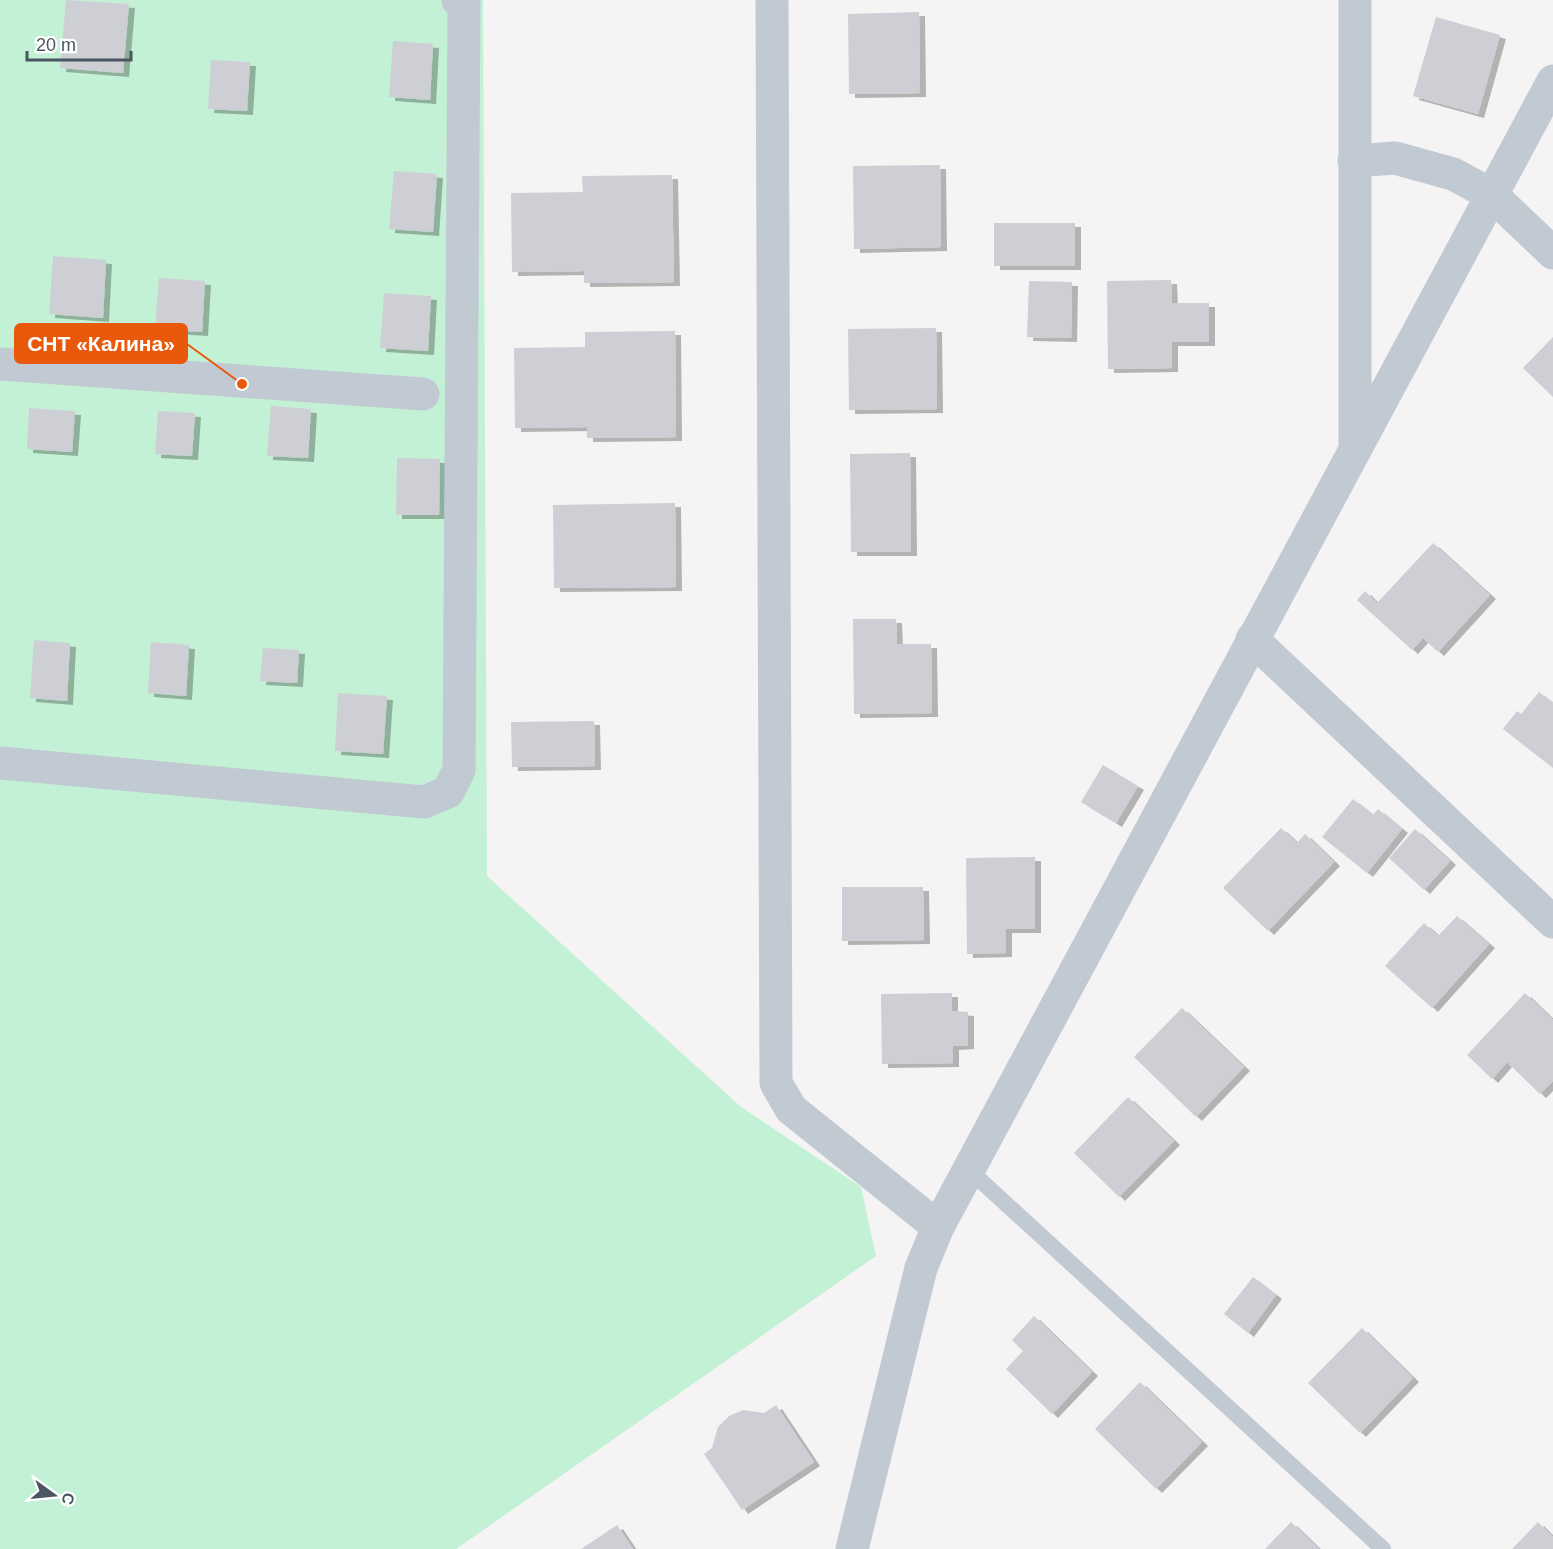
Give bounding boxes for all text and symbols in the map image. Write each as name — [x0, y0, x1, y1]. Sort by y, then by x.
scale bar — [27, 24, 130, 62]
text: 20 m — [36, 35, 76, 55]
callout: СНТ «Калина» — [15, 324, 187, 363]
text: СНТ «Калина» — [27, 332, 175, 355]
north arrow — [24, 1465, 84, 1525]
text: С — [58, 1491, 78, 1507]

